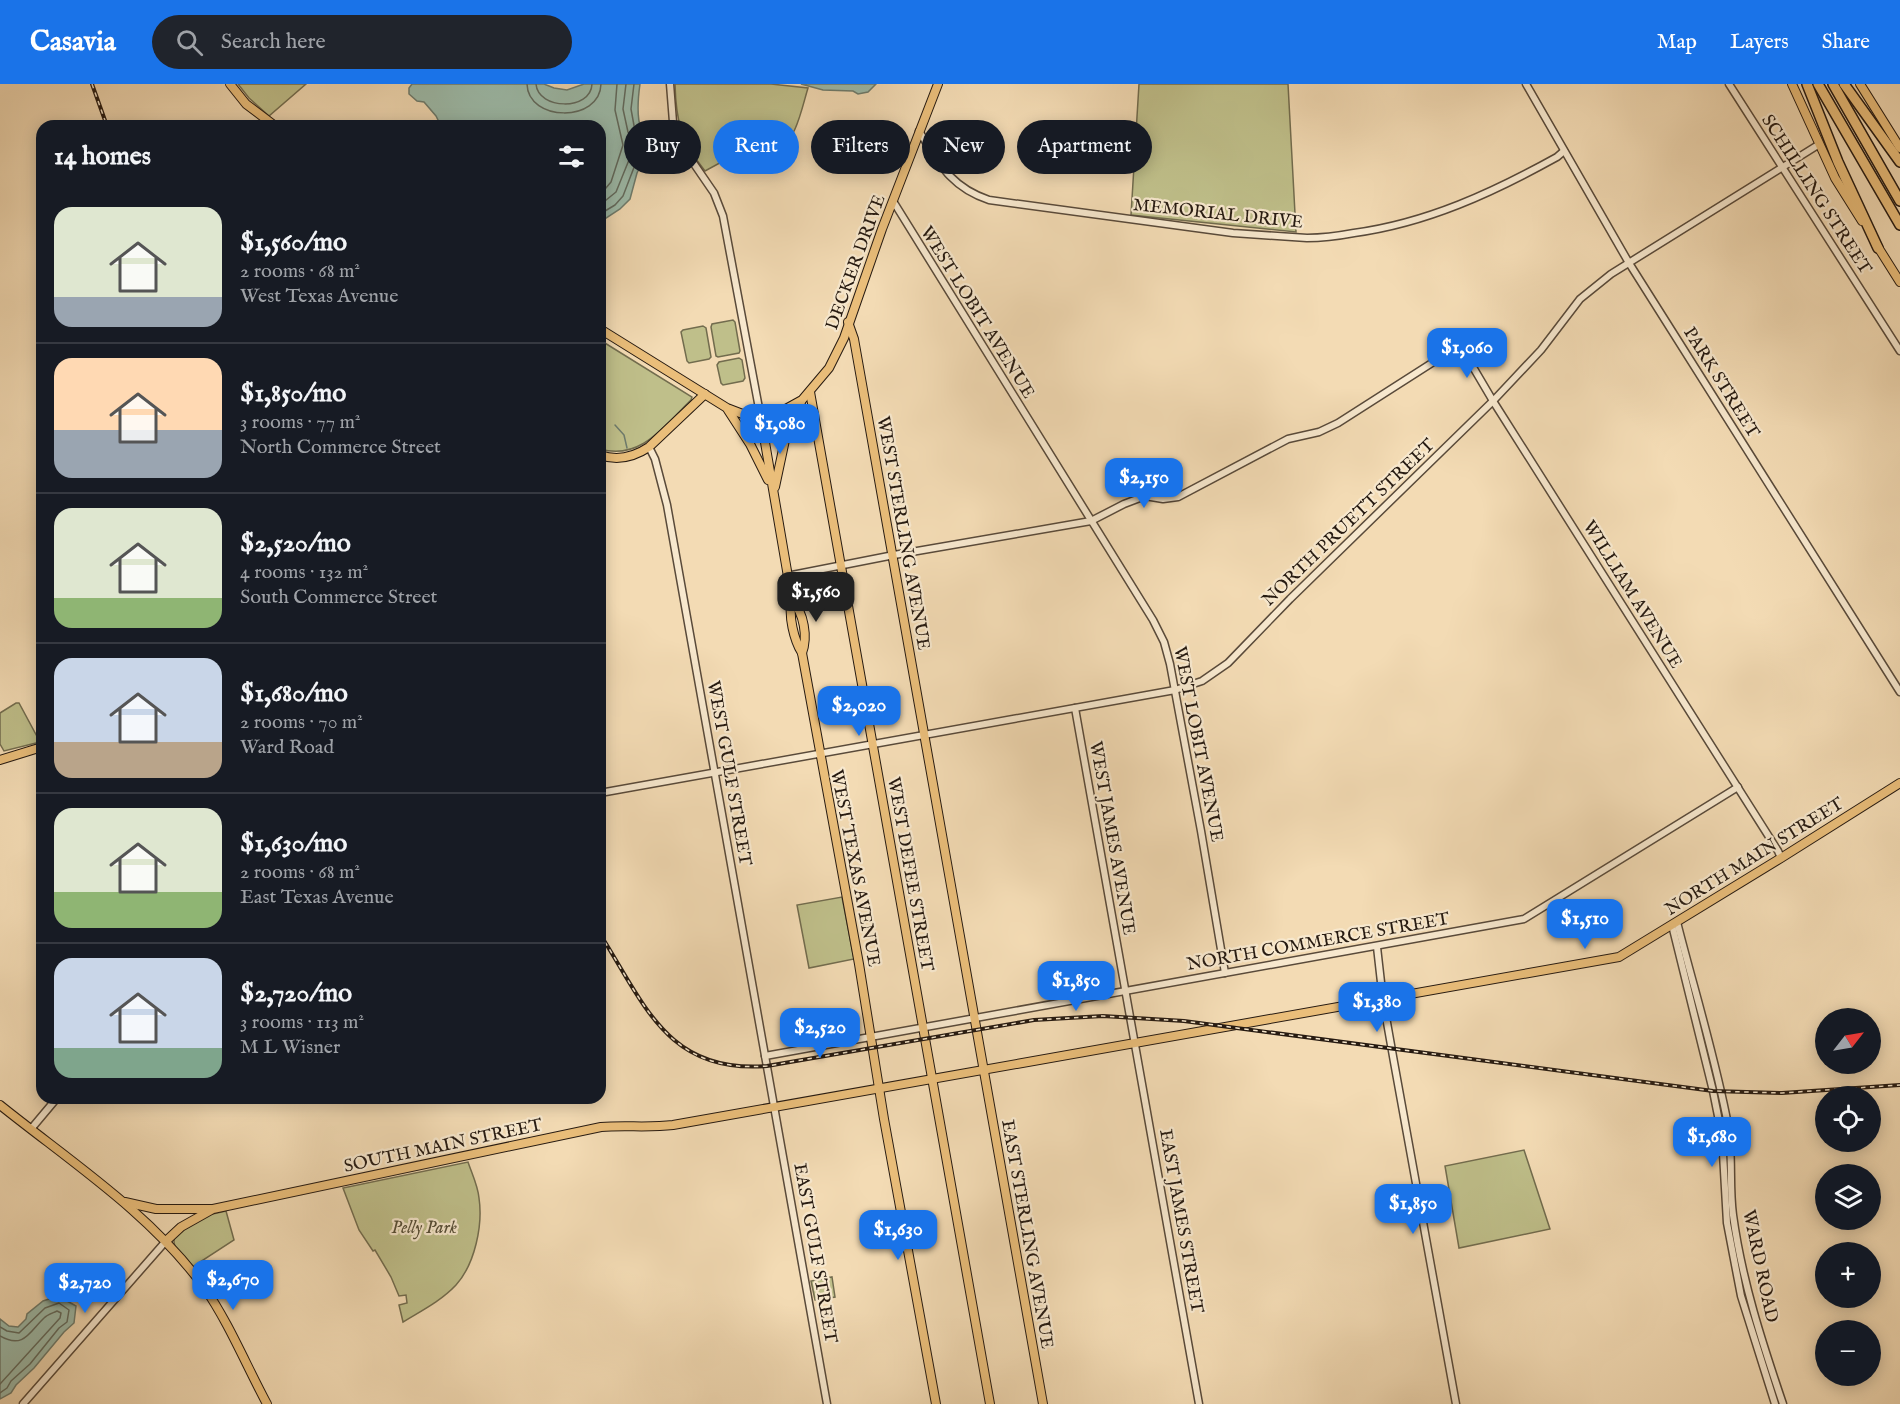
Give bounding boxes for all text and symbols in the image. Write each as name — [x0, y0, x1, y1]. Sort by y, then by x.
search box — [152, 15, 572, 69]
text: Casavia — [30, 25, 116, 60]
icon: search — [173, 26, 206, 59]
text: Search here — [221, 28, 326, 56]
text: Map — [1657, 29, 1697, 56]
text: Layers — [1730, 29, 1789, 56]
text: Share — [1822, 29, 1870, 56]
street label: SCHILLING STREET — [1755, 110, 1876, 279]
chip: Buy — [624, 120, 701, 174]
chip: Rent — [713, 120, 799, 174]
chip: Filters — [811, 120, 910, 174]
chip: New — [922, 120, 1005, 174]
chip: Apartment — [1017, 120, 1152, 174]
text: 14 homes — [54, 140, 151, 173]
icon: filters — [555, 140, 588, 173]
street label: DECKER DRIVE — [821, 192, 892, 333]
street label: MEMORIAL DRIVE — [1132, 194, 1304, 235]
street label: WEST LOBIT AVENUE — [914, 222, 1039, 403]
text: $1,560/mo — [240, 226, 347, 259]
icon: home — [102, 231, 174, 303]
text: 2 rooms · 68 m² — [240, 259, 360, 284]
text: West Texas Avenue — [240, 284, 398, 309]
street label: PARK STREET — [1677, 323, 1764, 443]
pin: $1,060 — [1418, 328, 1516, 379]
text: $1,060 — [1441, 335, 1493, 360]
text: $1,850/mo — [240, 377, 346, 410]
icon: home — [102, 382, 174, 454]
pin: $1,080 — [731, 404, 829, 455]
text: 3 rooms · 77 m² — [240, 410, 360, 435]
text: $1,080 — [754, 411, 806, 436]
street label: WEST STERLING AVENUE — [871, 414, 934, 652]
street label: NORTH PRUETT STREET — [1258, 434, 1440, 612]
text: North Commerce Street — [240, 435, 441, 460]
pin: $2,150 — [1095, 458, 1193, 509]
text: $2,150 — [1119, 465, 1169, 490]
street label: WILLIAM AVENUE — [1577, 517, 1687, 673]
text: $2,520/mo — [240, 527, 351, 560]
icon: home — [102, 532, 174, 604]
text: 4 rooms · 132 m² — [240, 560, 368, 585]
pin: $1,560 — [767, 572, 865, 623]
text: $1,560 — [791, 579, 841, 604]
text: South Commerce Street — [240, 585, 437, 610]
street label: WEST LOBIT AVENUE — [1167, 644, 1228, 844]
text: $1,680/mo — [240, 677, 348, 710]
street label: WEST GULF STREET — [701, 679, 756, 868]
icon: home — [102, 682, 174, 754]
pin: $2,020 — [810, 686, 908, 737]
text: $2,020 — [832, 693, 886, 718]
text: 2 rooms · 70 m² — [240, 710, 363, 735]
text: Ward Road — [240, 735, 334, 760]
street label: WEST JAMES AVENUE — [1083, 740, 1140, 937]
street label: WEST TEXAS AVENUE — [824, 768, 885, 969]
street label: WEST DEFEE STREET — [881, 775, 938, 973]
street label: NORTH MAIN STREET — [1661, 793, 1848, 922]
text: $1,630/mo — [240, 827, 347, 860]
icon: home — [102, 832, 174, 904]
text: 2 rooms · 68 m² — [240, 860, 360, 885]
text: East Texas Avenue — [240, 885, 394, 910]
pin: $1,510 — [1536, 899, 1634, 950]
text: $1,510 — [1561, 906, 1609, 931]
street label: NORTH COMMERCE STREET — [1185, 908, 1451, 977]
pin: $1,850 — [1027, 961, 1125, 1012]
text: $1,850 — [1052, 968, 1100, 993]
text: $2,720/mo — [240, 977, 352, 1010]
icon: home — [102, 982, 174, 1054]
pin: $1,380 — [1328, 982, 1426, 1033]
text: $1,380 — [1353, 989, 1401, 1014]
pin: $2,520 — [771, 1008, 869, 1059]
north arrow — [1815, 1008, 1881, 1074]
map controls — [1815, 1008, 1881, 1386]
text: 3 rooms · 113 m² — [240, 1010, 364, 1035]
text: $2,520 — [794, 1015, 846, 1040]
text: M L Wisner — [240, 1035, 340, 1060]
button: locate — [1815, 1086, 1881, 1152]
street label: SOUTH MAIN STREET — [342, 1114, 545, 1179]
pin: $1,680 — [1663, 1117, 1761, 1168]
street label: EAST STERLING AVENUE — [995, 1118, 1058, 1351]
text: $1,680 — [1687, 1124, 1737, 1149]
street label: EAST JAMES STREET — [1153, 1127, 1208, 1315]
street label: EAST GULF STREET — [787, 1161, 842, 1345]
button: layers — [1815, 1164, 1881, 1230]
pin: $1,850 — [1364, 1184, 1462, 1235]
text: $1,850 — [1389, 1191, 1437, 1216]
street label: WARD ROAD — [1736, 1208, 1783, 1325]
pin: $1,630 — [849, 1210, 947, 1261]
park label: Pelly Park — [391, 1217, 457, 1240]
text: $1,630 — [873, 1217, 923, 1242]
button: + — [1815, 1242, 1881, 1308]
pin: $2,670 — [184, 1260, 282, 1311]
pin: $2,720 — [36, 1263, 134, 1314]
text: $2,670 — [206, 1267, 260, 1292]
text: $2,720 — [58, 1270, 112, 1295]
button: − — [1815, 1320, 1881, 1386]

